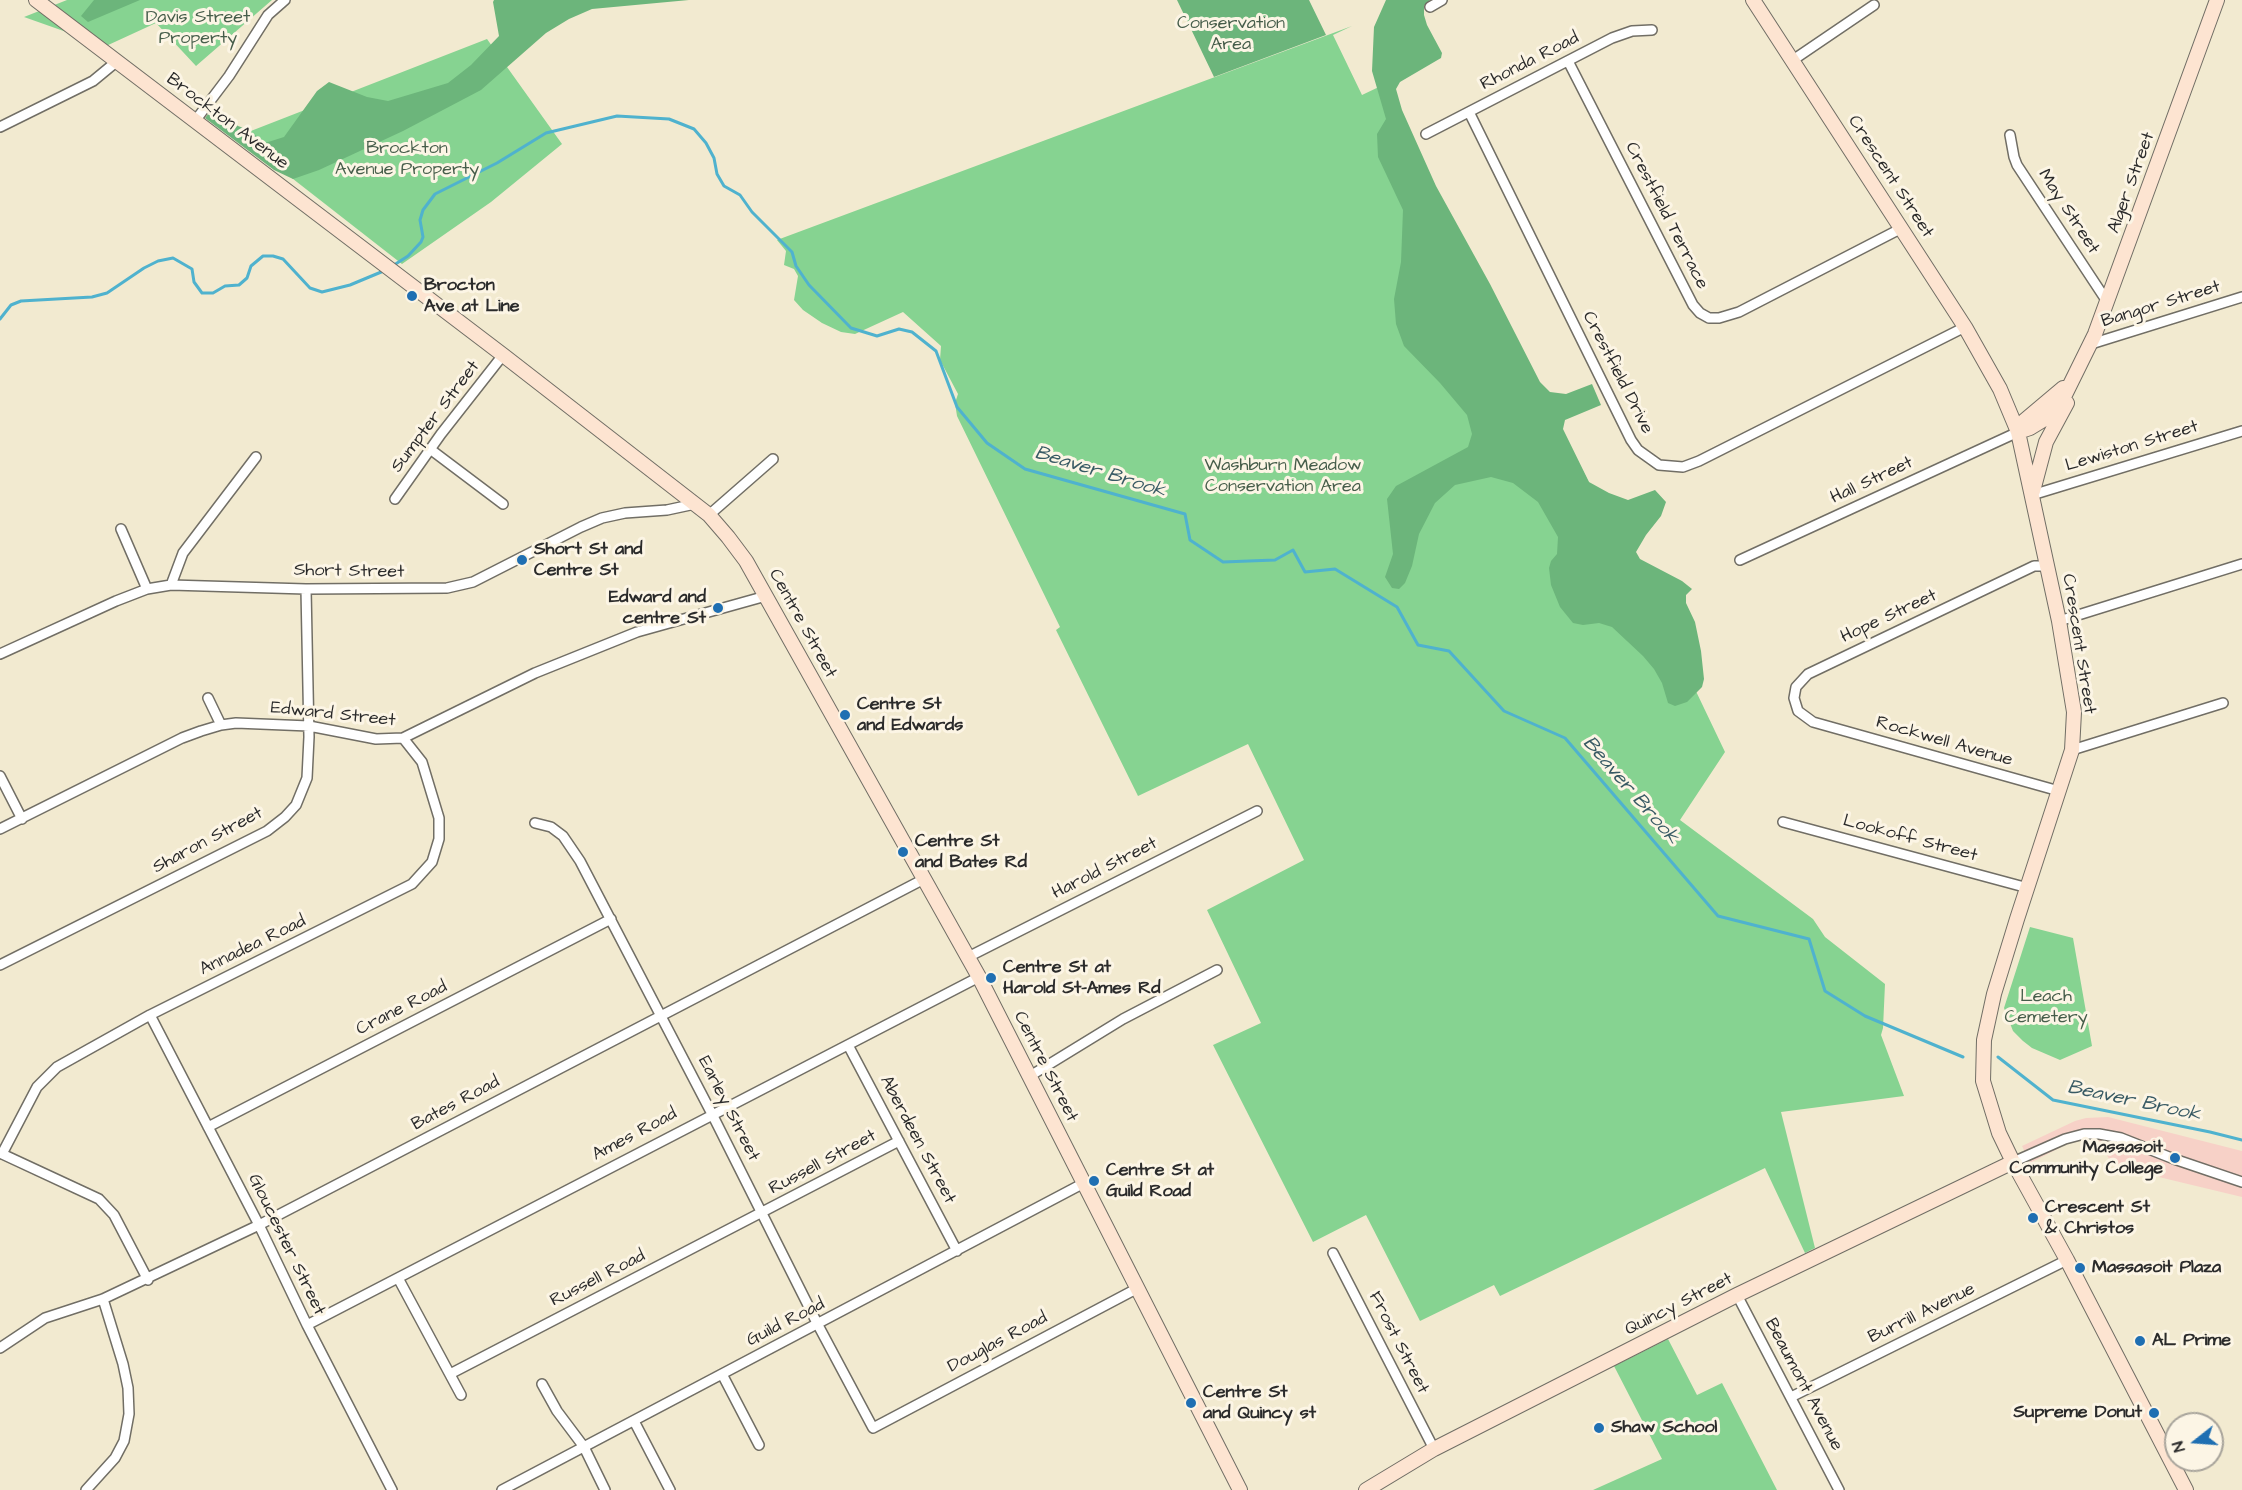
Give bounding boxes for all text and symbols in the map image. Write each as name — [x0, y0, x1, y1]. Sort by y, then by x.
park label: Davis Street Property — [146, 7, 250, 50]
park label: Conservation Area — [1177, 13, 1285, 56]
street label: Rhonda Road — [1477, 28, 1583, 96]
street label: Brockton Avenue — [162, 69, 292, 175]
street label: Crescent Street — [1842, 112, 1938, 242]
street label: Alger Street — [2104, 129, 2160, 237]
park label: Brockton Avenue Property — [335, 138, 479, 180]
street label: Crestfield Terrace — [1620, 139, 1712, 293]
street label: May Street — [2033, 166, 2103, 258]
place label: Brocton Ave at Line — [424, 275, 519, 318]
street label: Bangor Street — [2099, 277, 2223, 333]
marker: Brocton Ave at Line — [405, 289, 419, 303]
street label: Crestfield Drive — [1577, 308, 1657, 438]
street label: Sumpter Street — [387, 357, 485, 477]
street label: Lewiston Street — [2063, 417, 2201, 477]
water label: Beaver Brook — [1032, 442, 1168, 504]
street label: Hall Street — [1827, 453, 1917, 509]
park label: Washburn Meadow Conservation Area — [1204, 455, 1362, 498]
place label: Short St and Centre St — [534, 539, 642, 582]
marker: Short St and Centre St — [515, 553, 529, 567]
street label: Short Street — [294, 560, 404, 584]
street label: Centre Street — [763, 566, 841, 682]
street label: Crescent Street — [2056, 572, 2100, 716]
street label: Hope Street — [1838, 585, 1940, 649]
place label: Edward and centre St — [609, 587, 706, 630]
marker: Edward and centre St — [711, 601, 725, 615]
place label: Centre St and Edwards — [857, 694, 963, 736]
street label: Edward Street — [269, 698, 397, 732]
marker: Centre St and Edwards — [838, 708, 852, 722]
street label: Rockwell Avenue — [1873, 712, 2015, 772]
water label: Beaver Brook — [1576, 732, 1684, 850]
street label: Sharon Street — [149, 803, 267, 879]
street label: Lookoff Street — [1841, 811, 1979, 867]
place label: Centre St and Bates Rd — [915, 831, 1027, 874]
street label: Harold Street — [1049, 833, 1161, 905]
marker: Centre St and Bates Rd — [896, 845, 910, 859]
street label: Annadea Road — [196, 911, 310, 981]
place label: Centre St at Harold St-Ames Rd — [1003, 957, 1160, 1000]
marker: Centre St at Harold St-Ames Rd — [984, 971, 998, 985]
street label: Crane Road — [353, 977, 451, 1041]
park label: Leach Cemetery — [2004, 986, 2088, 1028]
street label: Centre Street — [1008, 1008, 1082, 1126]
street label: Earley Street — [692, 1053, 764, 1165]
street label: Bates Road — [408, 1072, 504, 1136]
street label: Aberdeen Street — [874, 1072, 960, 1208]
water label: Beaver Brook — [2065, 1076, 2203, 1128]
street label: Ames Road — [589, 1104, 681, 1166]
street label: Russell Street — [766, 1126, 880, 1200]
place label: Massasoit Community College — [2010, 1137, 2163, 1180]
marker: Massasoit Community College — [2168, 1151, 2182, 1165]
place label: Centre St at Guild Road — [1106, 1160, 1214, 1202]
street label: Gloucester Street — [242, 1171, 330, 1319]
marker: Centre St at Guild Road — [1087, 1174, 1101, 1188]
place label: Crescent St & Christos — [2045, 1197, 2150, 1240]
marker: Crescent St & Christos — [2026, 1211, 2040, 1225]
street label: Russell Road — [547, 1246, 649, 1312]
place label: Massasoit Plaza — [2092, 1257, 2221, 1279]
marker: Massasoit Plaza — [2073, 1261, 2087, 1275]
street label: Quincy Street — [1622, 1269, 1736, 1341]
street label: Burrill Avenue — [1865, 1279, 1979, 1349]
street label: Frost Street — [1363, 1288, 1433, 1398]
street label: Guild Road — [743, 1294, 829, 1352]
street label: Douglas Road — [944, 1308, 1052, 1378]
street label: Beaumont Avenue — [1759, 1315, 1847, 1455]
place label: AL Prime — [2152, 1330, 2231, 1352]
marker: AL Prime — [2133, 1334, 2147, 1348]
place label: Centre St and Quincy st — [1203, 1382, 1316, 1424]
marker: Centre St and Quincy st — [1184, 1396, 1198, 1410]
place label: Supreme Donut — [2013, 1402, 2142, 1424]
marker: Supreme Donut — [2147, 1406, 2161, 1420]
north arrow — [2164, 1412, 2224, 1472]
place label: Shaw School — [1611, 1417, 1717, 1439]
marker: Shaw School — [1592, 1421, 1606, 1435]
text: N — [2167, 1439, 2191, 1455]

